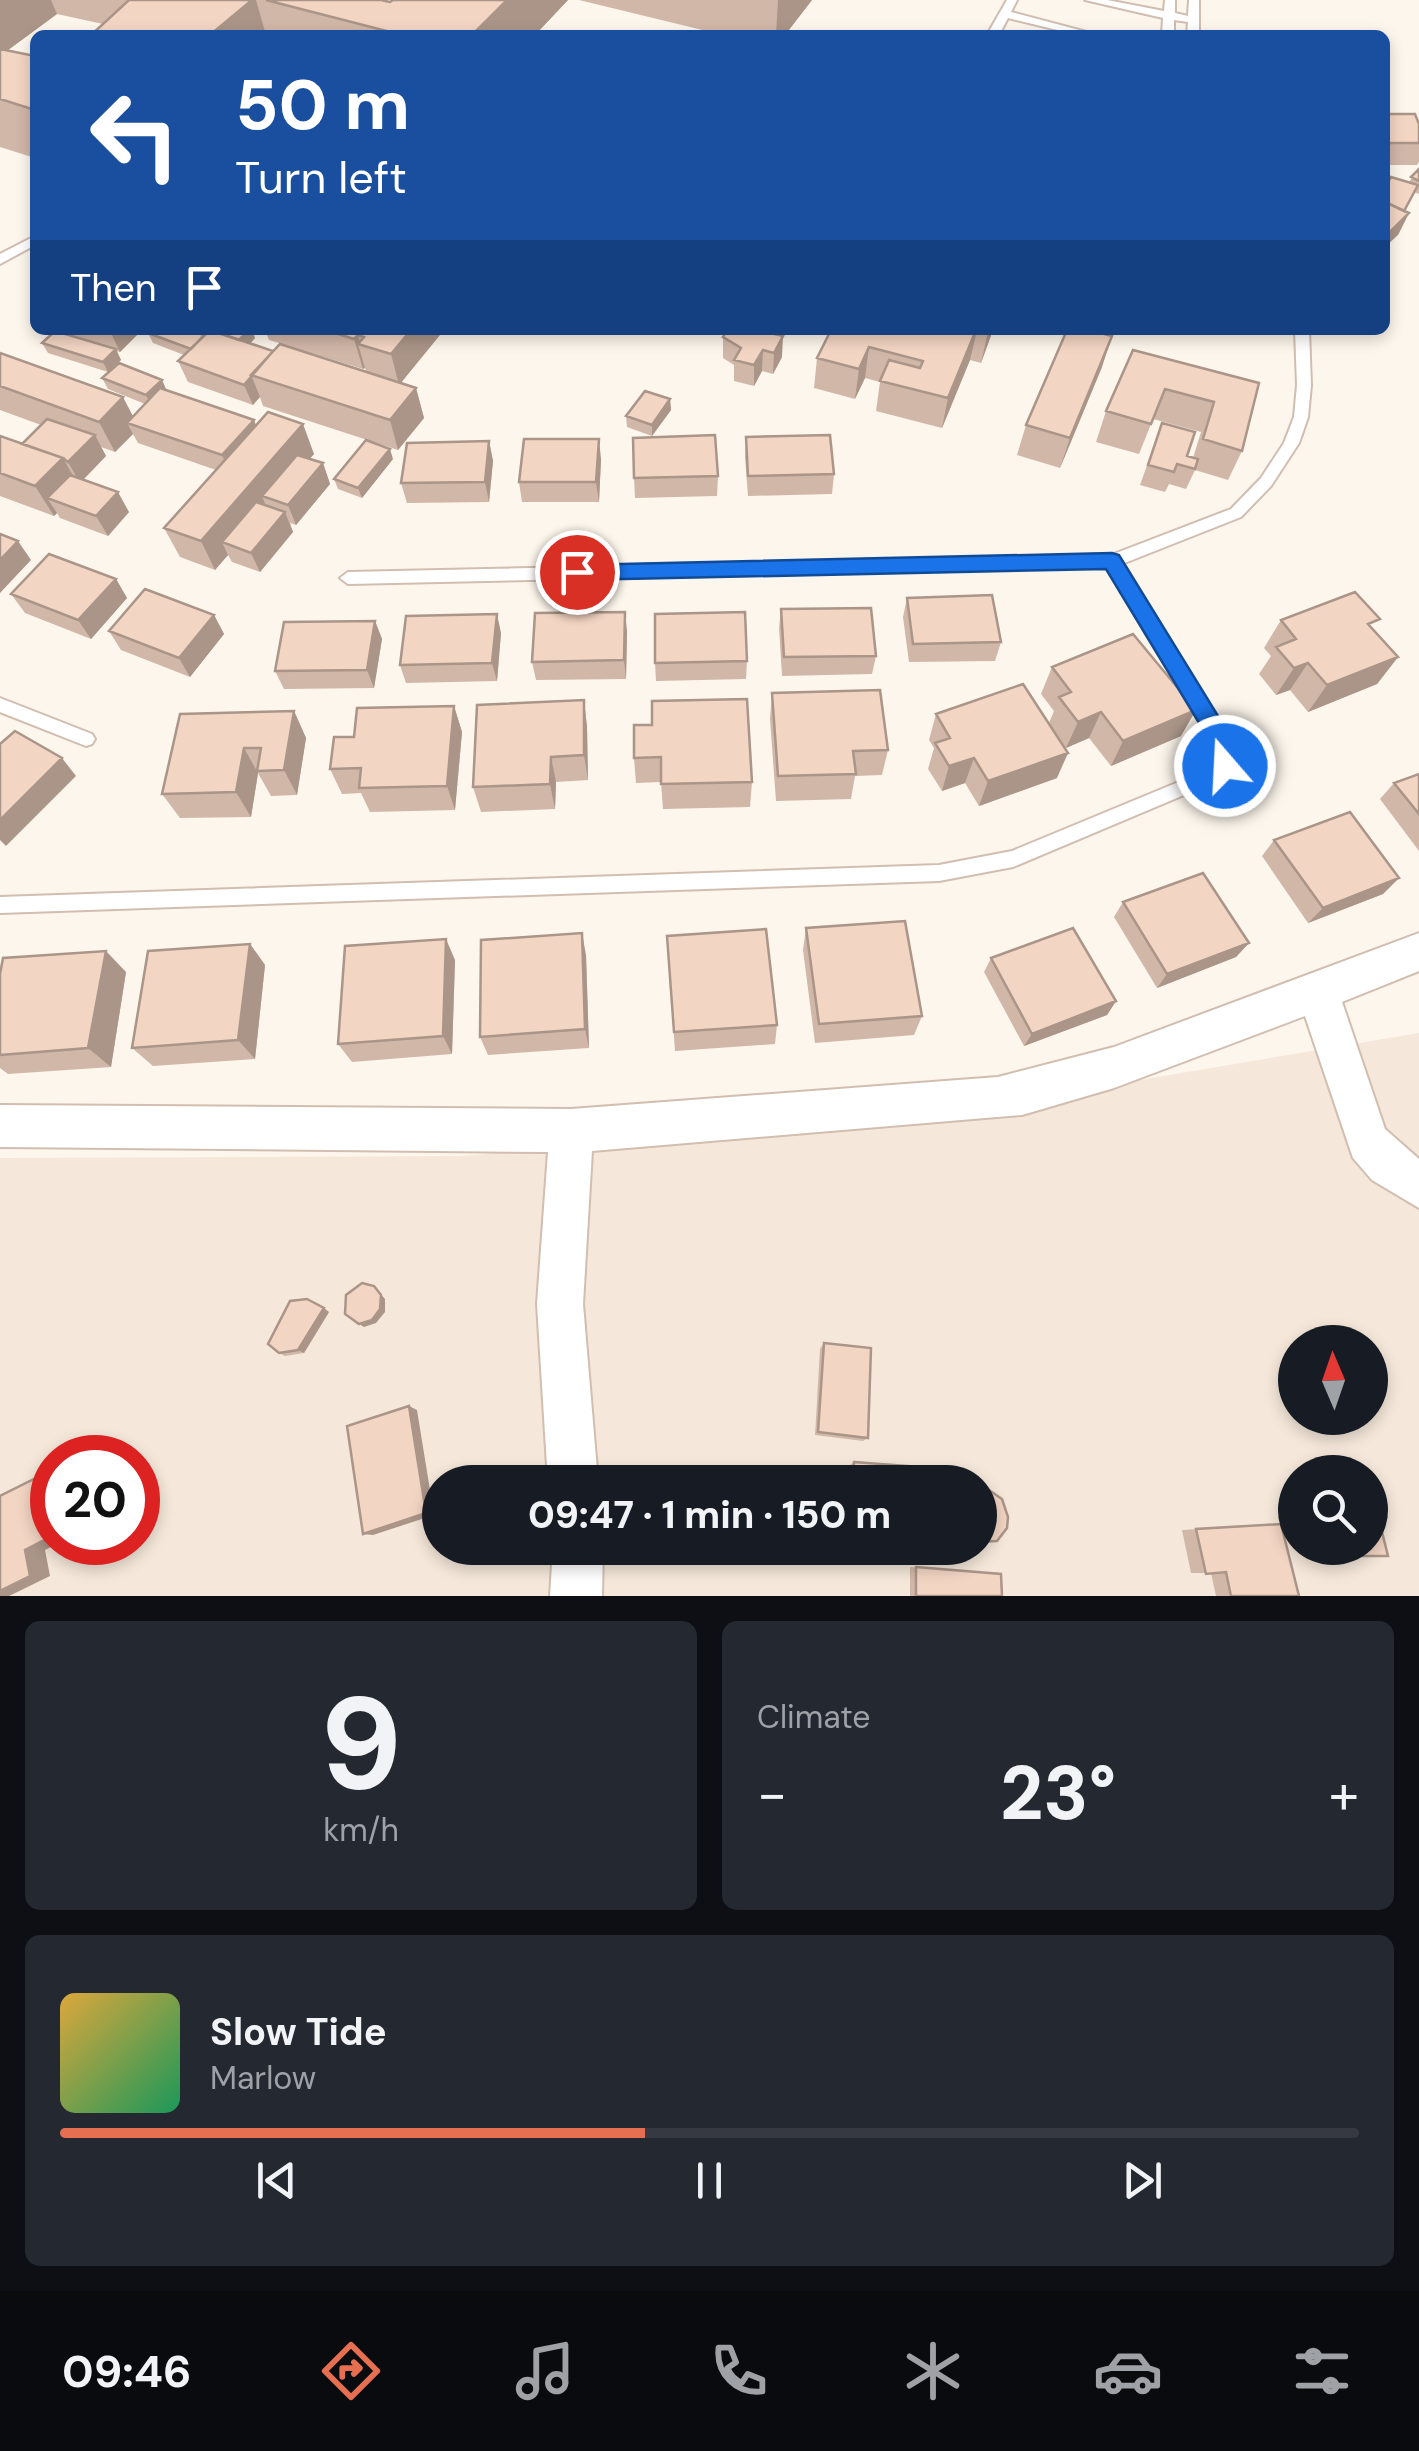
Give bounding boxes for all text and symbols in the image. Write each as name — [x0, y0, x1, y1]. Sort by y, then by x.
text: 50 m — [235, 60, 410, 151]
icon: left — [70, 70, 200, 200]
text: Turn left — [235, 148, 407, 207]
icon: arrive — [177, 260, 232, 315]
text: Then — [70, 263, 157, 313]
pin — [535, 530, 620, 615]
icon: arrive — [550, 545, 605, 600]
position arrow — [1173, 714, 1277, 818]
north arrow — [1278, 1325, 1388, 1435]
map controls — [1278, 1325, 1388, 1565]
speed limit sign: 20 — [30, 1435, 160, 1565]
button: search — [1278, 1455, 1388, 1565]
text: 09:47 · 1 min · 150 m — [528, 1490, 891, 1540]
text: 9 — [320, 1659, 402, 1828]
text: Climate — [757, 1696, 871, 1738]
text: 23° — [1000, 1745, 1116, 1842]
text: − — [757, 1758, 787, 1830]
text: + — [1329, 1758, 1359, 1830]
text: km/h — [323, 1809, 399, 1851]
text: Slow Tide — [210, 2007, 387, 2057]
text: Marlow — [210, 2057, 316, 2099]
icon: previous — [249, 2153, 304, 2208]
icon: pause — [682, 2153, 737, 2208]
icon: next — [1115, 2153, 1170, 2208]
icon: directions — [316, 2336, 386, 2406]
icon: music — [510, 2336, 580, 2406]
icon: phone — [704, 2336, 774, 2406]
icon: climate — [898, 2336, 968, 2406]
icon: car — [1093, 2336, 1163, 2406]
icon: filters — [1287, 2336, 1357, 2406]
text: 09:46 — [62, 2342, 192, 2401]

